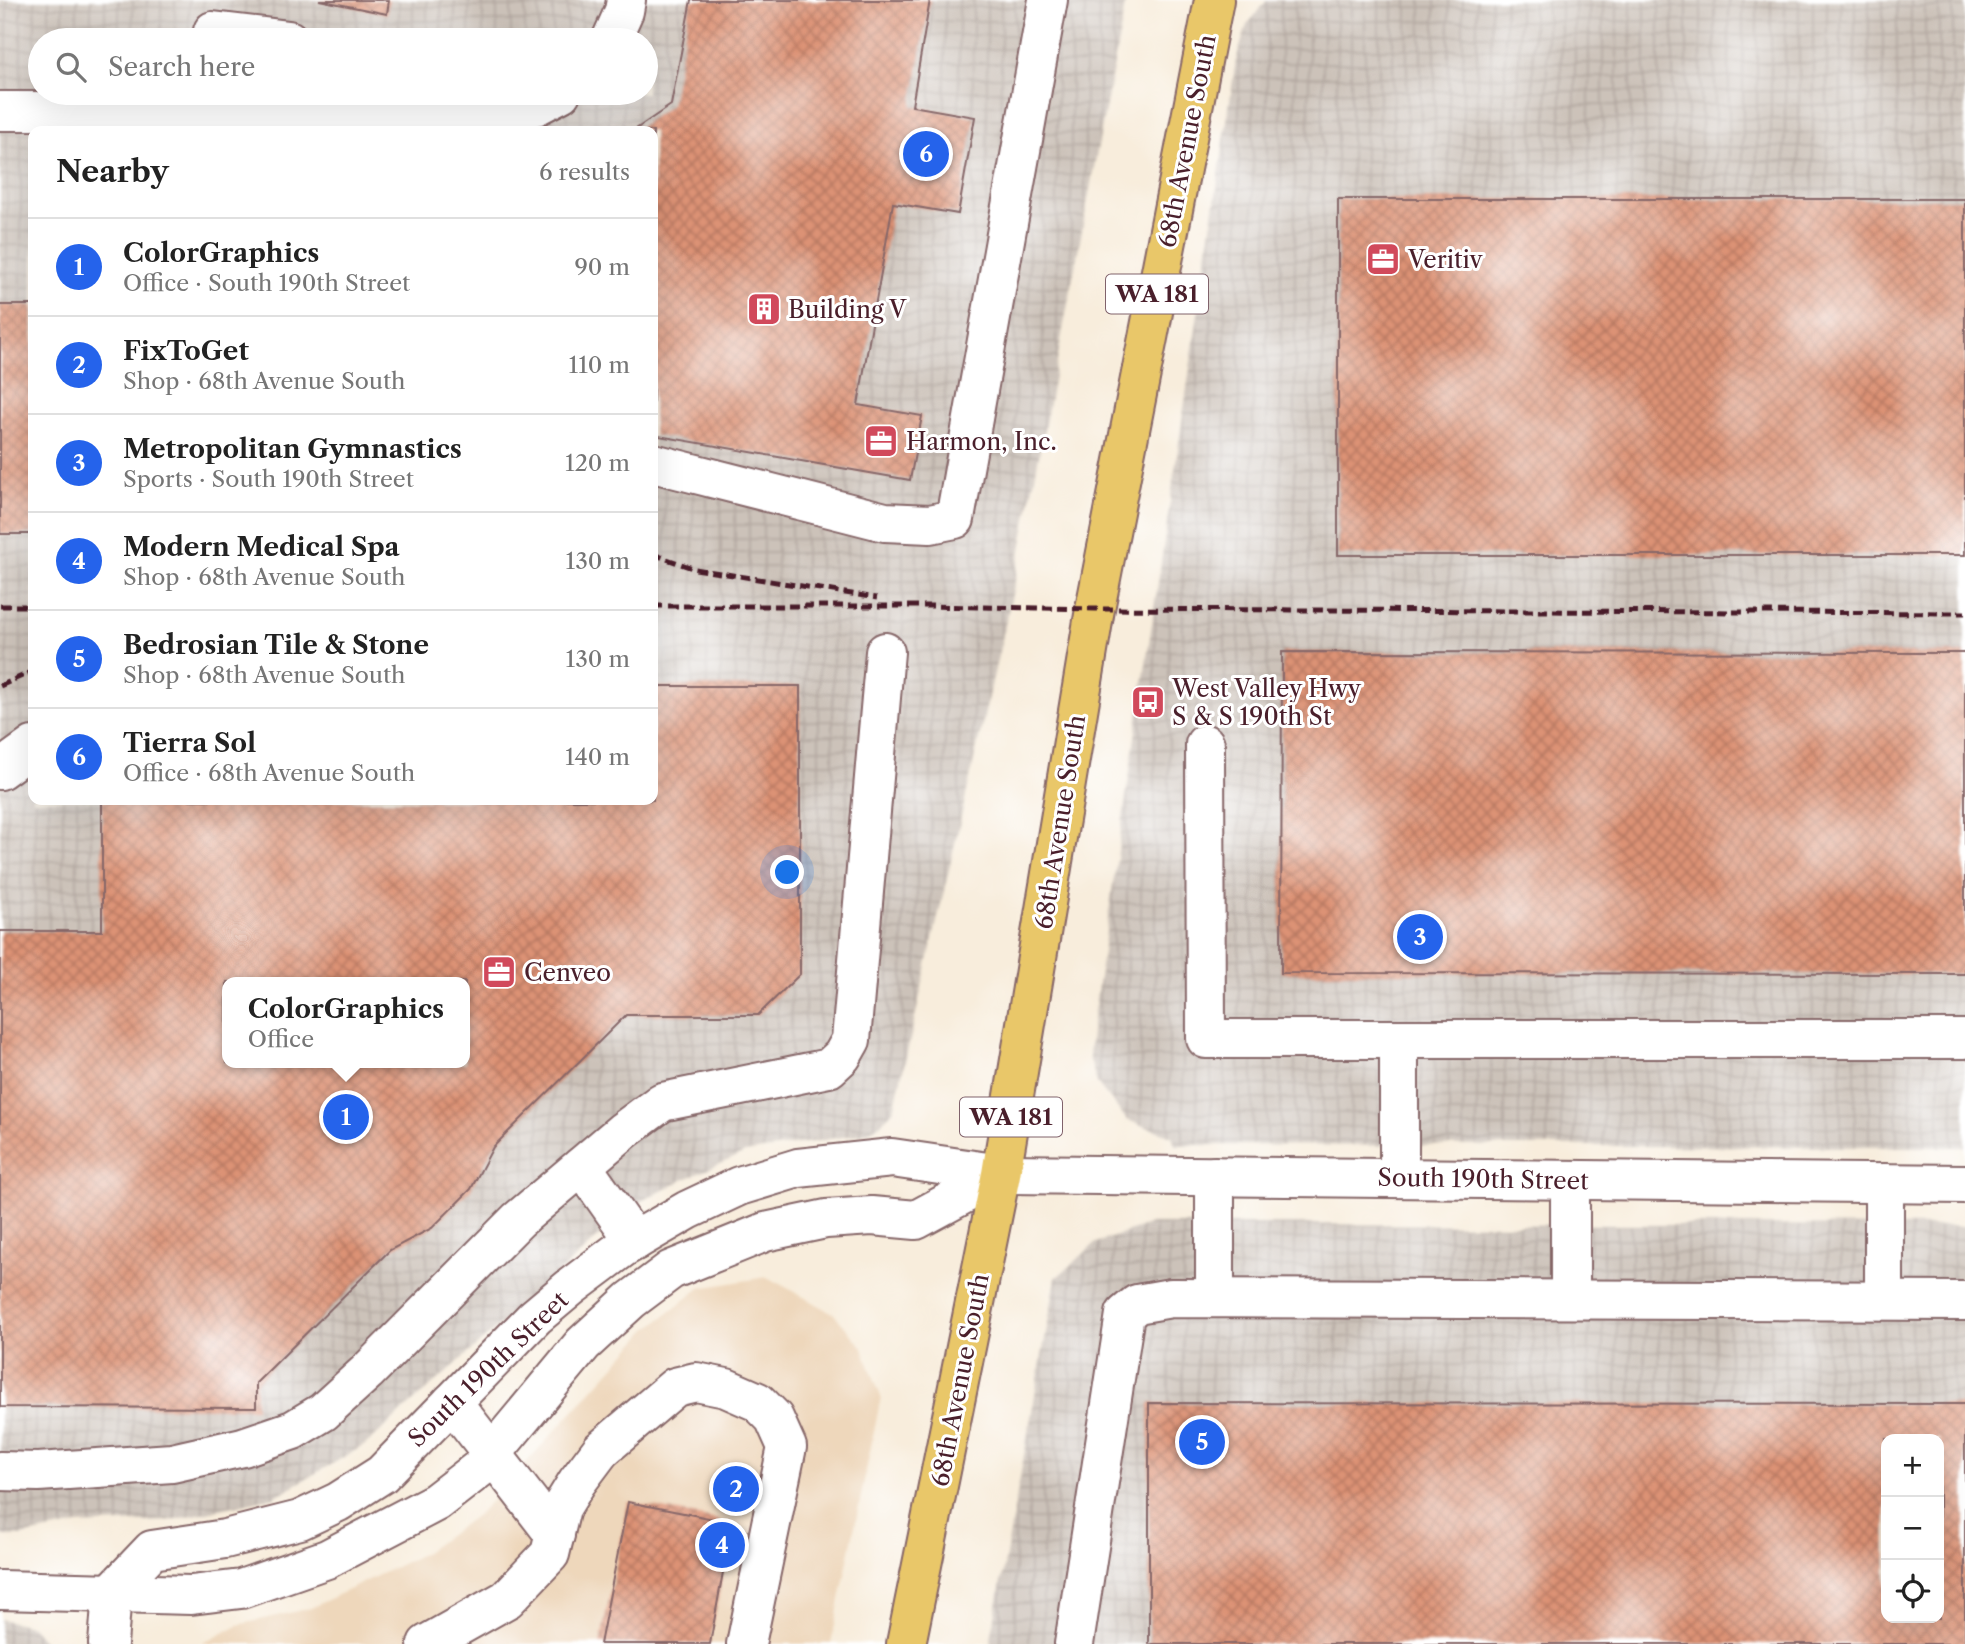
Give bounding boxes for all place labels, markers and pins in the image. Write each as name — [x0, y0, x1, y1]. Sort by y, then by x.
pin: 6 — [903, 128, 949, 180]
office icon: Veritiv — [1364, 240, 1402, 278]
place label: Veritiv — [1407, 245, 1484, 274]
building icon: Building V — [745, 290, 783, 328]
place label: Building V — [788, 295, 907, 324]
office icon: Harmon, Inc. — [862, 422, 900, 460]
place label: Harmon, Inc. — [906, 427, 1057, 456]
place label: West Valley Hwy S & S 190th St — [1171, 674, 1362, 731]
bus stop icon: West Valley Hwy S & S 190th St — [1129, 683, 1167, 721]
pin: 3 — [1397, 911, 1443, 963]
office icon: Cenveo — [480, 953, 518, 991]
place label: Cenveo — [524, 958, 611, 987]
pin: 1 — [323, 1091, 369, 1143]
pin: 5 — [1179, 1416, 1225, 1468]
pin: 2 — [713, 1463, 759, 1515]
pin: 4 — [699, 1519, 745, 1571]

